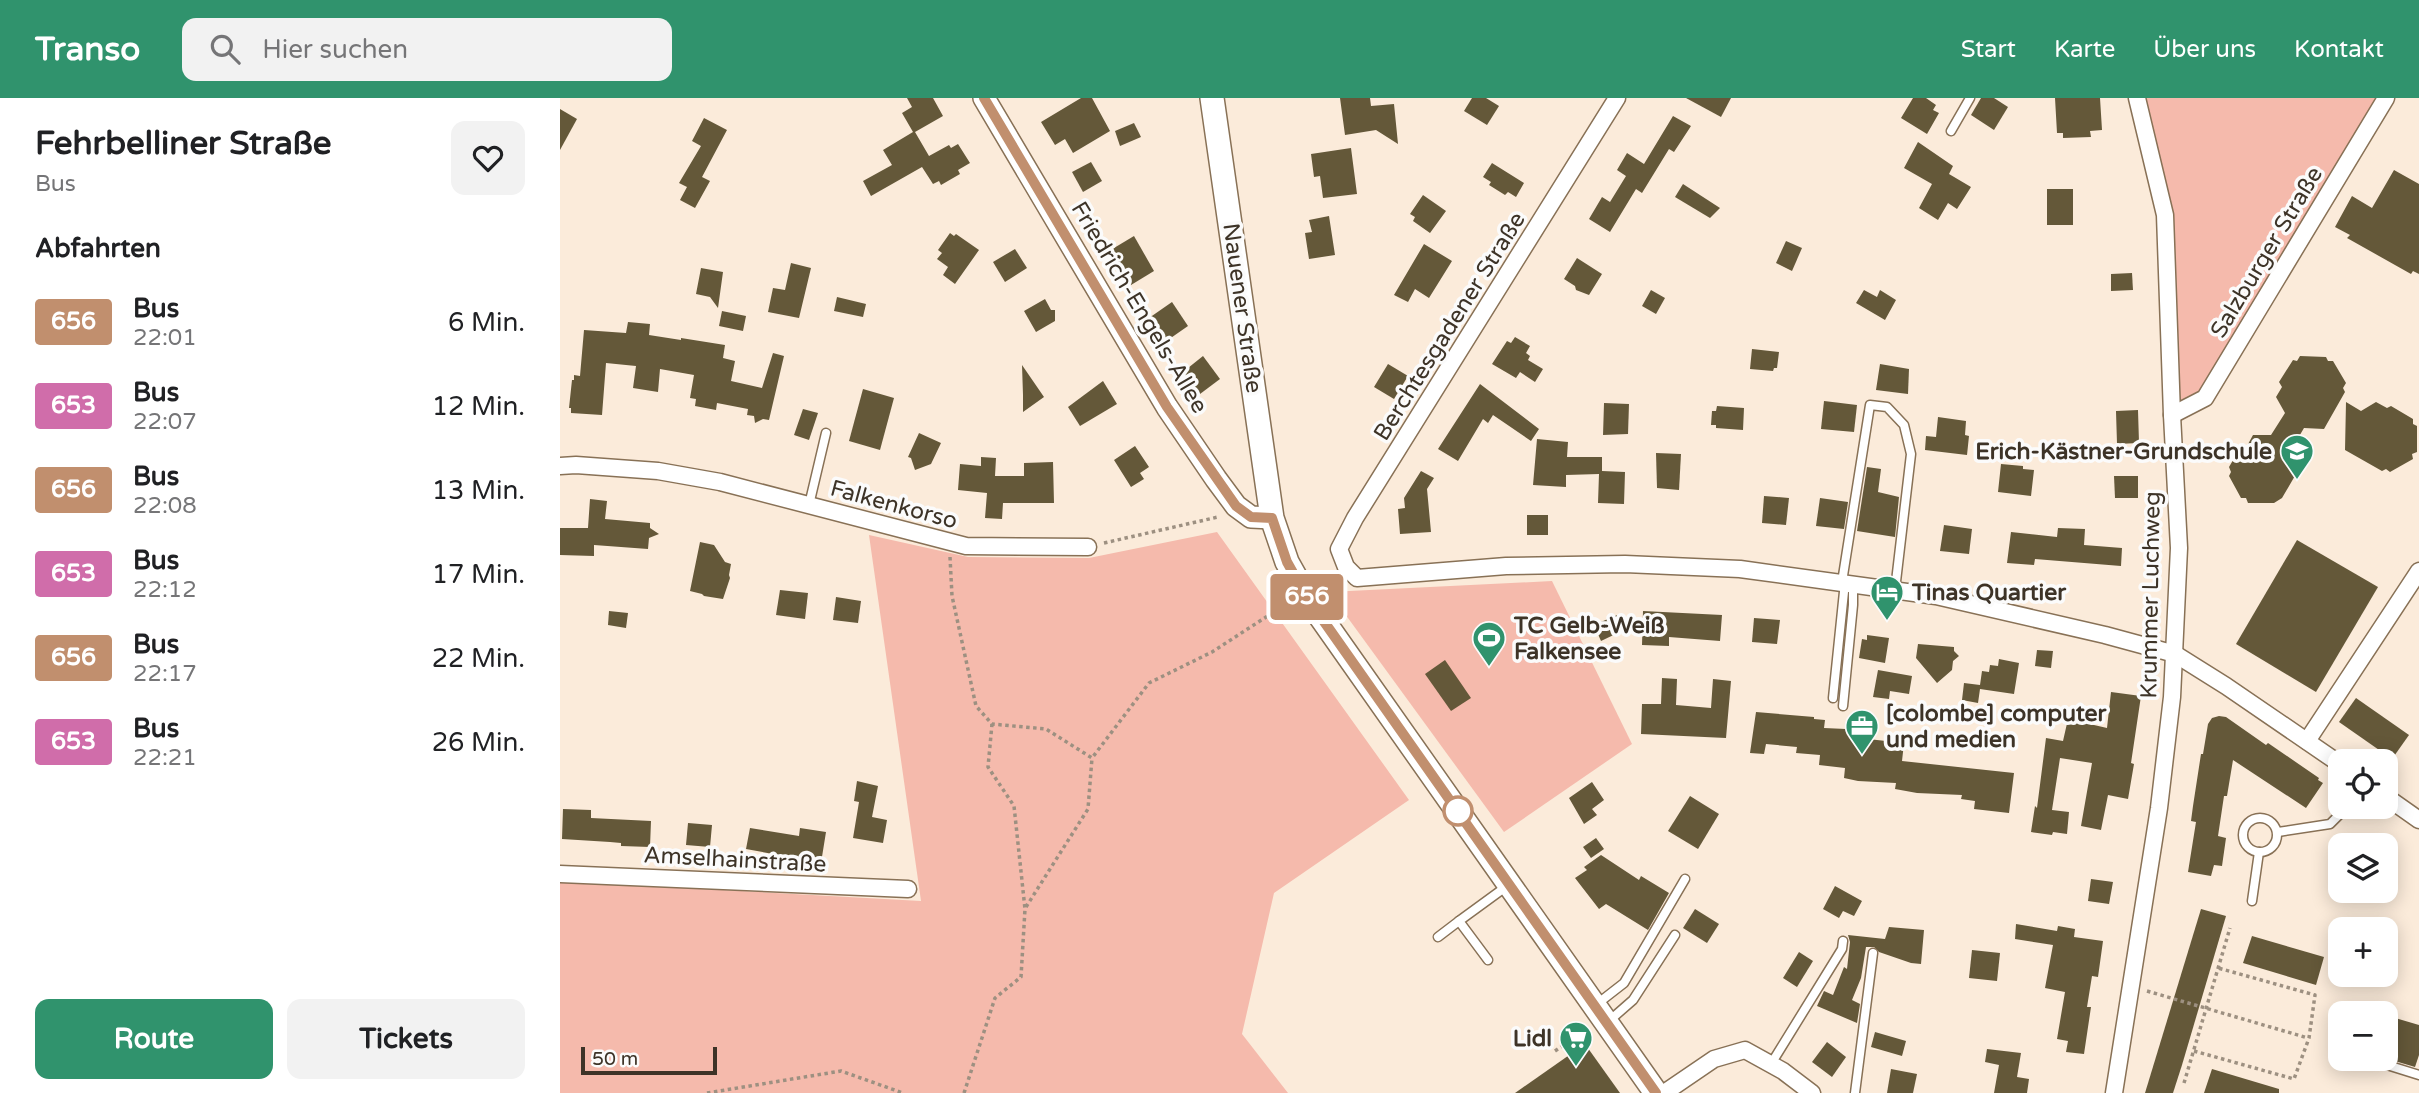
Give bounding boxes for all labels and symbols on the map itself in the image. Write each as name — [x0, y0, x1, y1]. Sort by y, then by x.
street label: Salzburger Straße — [2205, 162, 2329, 343]
street label: Friedrich-Engels-Allee — [1065, 197, 1213, 418]
street label: Berchtesgadener Straße — [1368, 207, 1532, 446]
street label: Nauener Straße — [1216, 221, 1268, 395]
school or university icon: Erich-Kästner-Grundschule — [2278, 432, 2316, 481]
place label: Erich-Kästner-Grundschule — [1975, 438, 2272, 466]
street label: Falkenkorso — [827, 475, 960, 535]
street label: Krummer Luchweg — [2135, 491, 2167, 699]
hotel icon: Tinas Quartier — [1868, 573, 1906, 622]
line badge: 656 — [1267, 574, 1347, 620]
place label: Tinas Quartier — [1911, 579, 2067, 607]
place label: TC Gelb-Weiß Falkensee — [1513, 612, 1664, 666]
sports icon: TC Gelb-Weiß Falkensee — [1470, 619, 1508, 668]
place label: [colombe] computer und medien — [1886, 700, 2108, 754]
office icon: [colombe] computer und medien — [1843, 707, 1881, 756]
unlabelled marker — [1443, 796, 1473, 826]
street label: Amselhainstraße — [643, 841, 827, 879]
supermarket icon: Lidl — [1557, 1019, 1595, 1068]
place label: Lidl — [1513, 1025, 1552, 1053]
scale bar — [581, 1044, 718, 1076]

